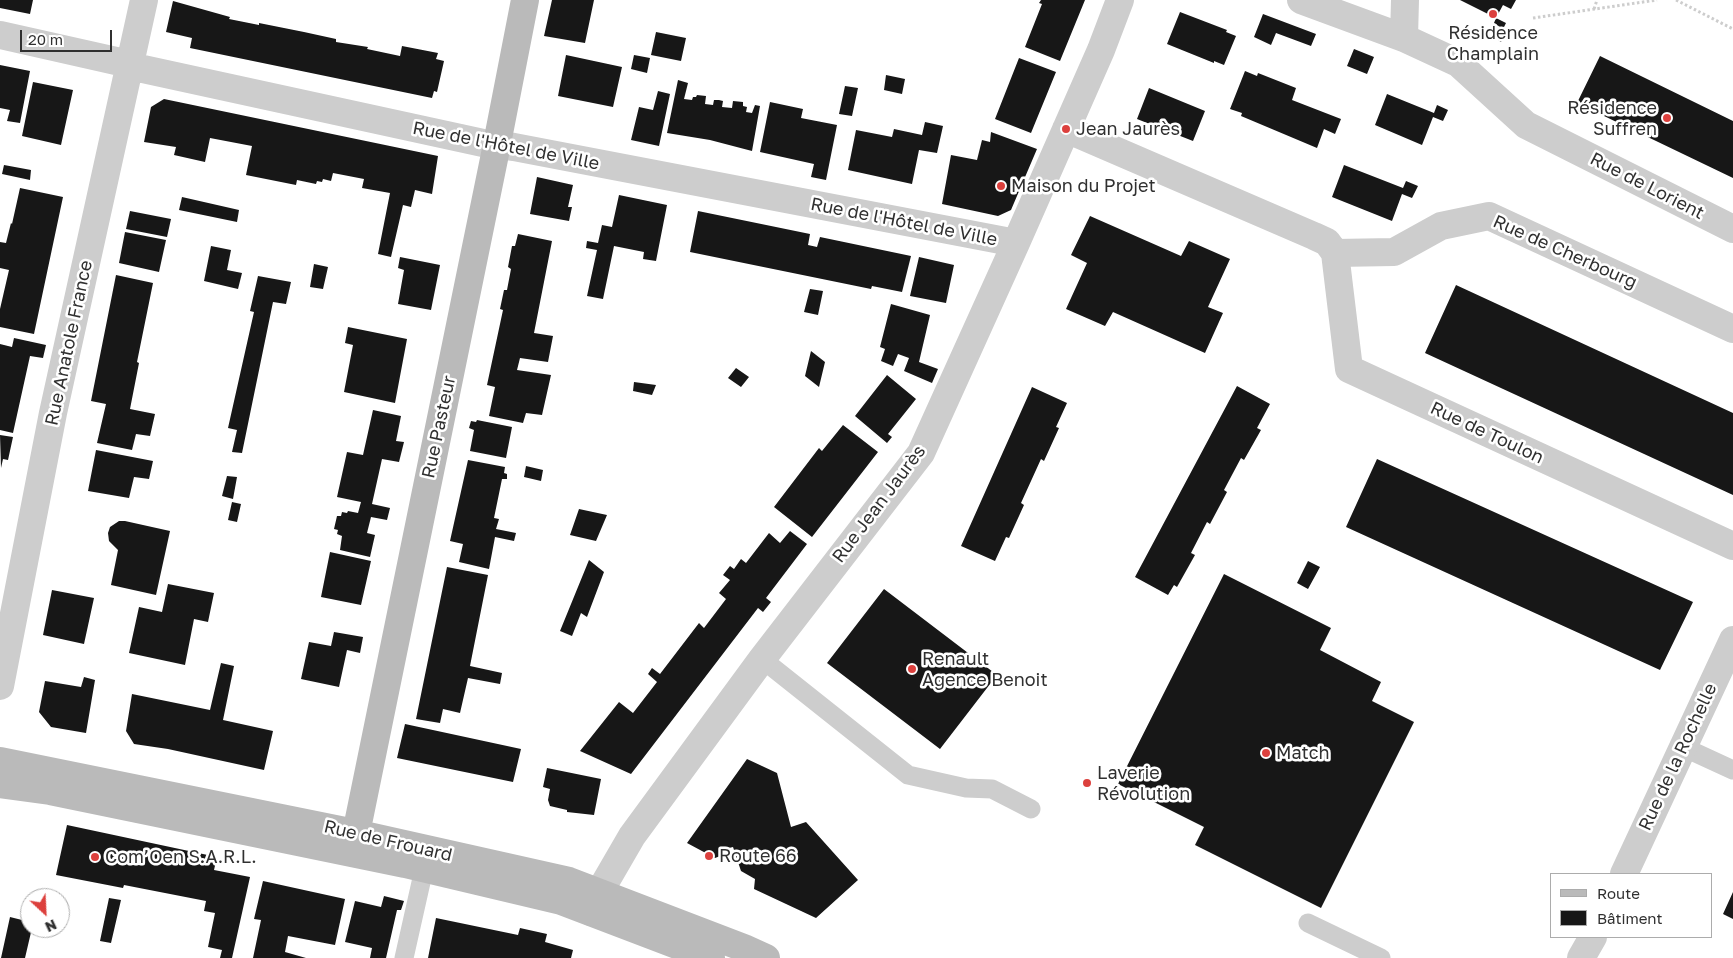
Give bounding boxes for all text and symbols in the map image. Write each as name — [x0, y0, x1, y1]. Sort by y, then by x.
marker: Résidence Champlain — [1487, 8, 1499, 20]
scale bar — [22, 20, 115, 52]
place label: Résidence Champlain — [1447, 22, 1539, 64]
text: 20 m — [28, 30, 63, 48]
place label: Résidence Suffren — [1567, 97, 1657, 140]
marker: Résidence Suffren — [1661, 112, 1673, 124]
street label: Rue de l'Hôtel de Ville — [411, 117, 601, 175]
place label: Jean Jaurès — [1076, 118, 1180, 140]
marker: Jean Jaurès — [1060, 123, 1072, 135]
street label: Rue de Lorient — [1586, 148, 1708, 224]
place label: Maison du Projet — [1011, 175, 1156, 197]
marker: Maison du Projet — [995, 180, 1007, 192]
street label: Rue de l'Hôtel de Ville — [809, 193, 999, 251]
street label: Rue de Cherbourg — [1490, 211, 1640, 293]
street label: Rue Anatole France — [41, 258, 97, 428]
street label: Rue Pasteur — [418, 374, 460, 480]
street label: Rue de Toulon — [1427, 397, 1547, 469]
street label: Rue Jean Jaurès — [828, 441, 930, 567]
place label: Renault Agence Benoit — [922, 648, 1048, 691]
marker: Renault Agence Benoit — [906, 663, 918, 675]
street label: Rue de la Rochelle — [1634, 680, 1722, 834]
place label: Match — [1276, 742, 1330, 764]
marker: Match — [1260, 747, 1272, 759]
place label: Laverie Révolution — [1097, 762, 1190, 804]
marker: Laverie Révolution — [1081, 777, 1093, 789]
street label: Rue de Frouard — [322, 816, 454, 866]
place label: Route 66 — [719, 845, 797, 867]
place label: Com’Oen S.A.R.L. — [105, 846, 257, 868]
marker: Route 66 — [703, 850, 715, 862]
marker: Com’Oen S.A.R.L. — [89, 851, 101, 863]
legend — [1550, 873, 1713, 938]
text: Route — [1597, 884, 1640, 902]
north arrow — [20, 888, 70, 938]
text: Bâtiment — [1597, 909, 1662, 927]
text: N — [43, 916, 60, 936]

